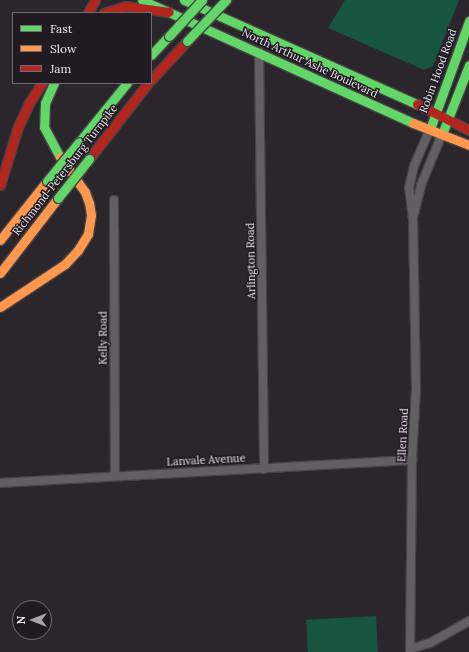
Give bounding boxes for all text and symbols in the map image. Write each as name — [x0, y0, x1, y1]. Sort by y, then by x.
legend — [12, 12, 152, 84]
text: Fast — [50, 21, 73, 36]
street label: North Arthur Ashe Boulevard — [240, 26, 380, 100]
street label: Robin Hood Road — [417, 27, 459, 115]
text: Slow — [50, 41, 77, 56]
text: Jam — [50, 61, 71, 76]
street label: Richmond-Petersburg Turnpike — [10, 102, 120, 238]
street label: Arlington Road — [244, 223, 258, 299]
street label: Kelly Road — [96, 311, 110, 365]
street label: Ellen Road — [395, 408, 411, 462]
street label: Lanvale Avenue — [166, 451, 246, 469]
north arrow — [12, 600, 52, 640]
text: N — [14, 616, 28, 624]

